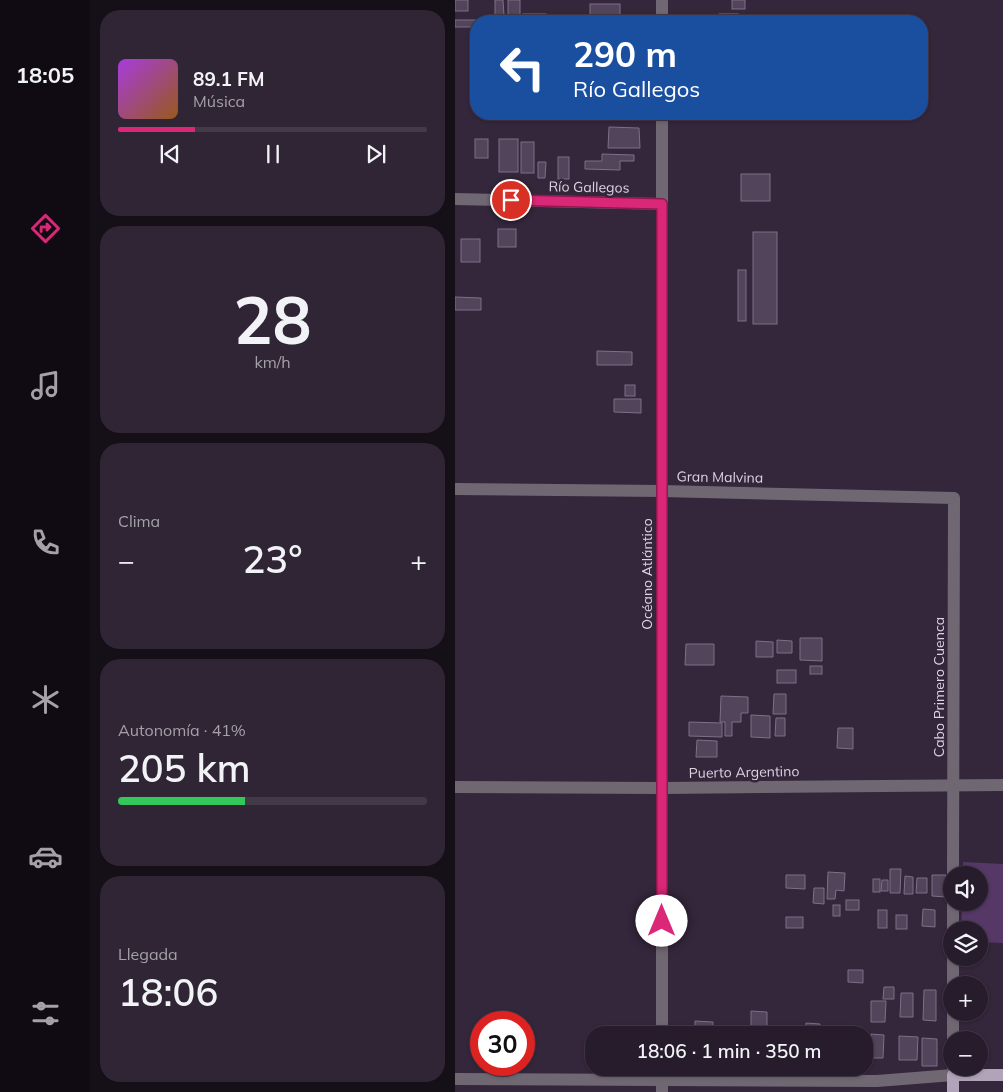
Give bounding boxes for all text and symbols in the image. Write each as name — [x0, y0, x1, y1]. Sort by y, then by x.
text: 290 m — [573, 32, 677, 76]
icon: left — [490, 35, 555, 100]
text: 18:05 — [16, 61, 74, 89]
text: 89.1 FM — [193, 67, 265, 91]
text: Río Gallegos — [573, 75, 700, 103]
text: Música — [193, 91, 245, 111]
icon: previous — [156, 140, 184, 168]
icon: pause — [259, 140, 287, 168]
icon: next — [362, 140, 390, 168]
street label: Río Gallegos — [548, 177, 630, 197]
pin — [490, 179, 532, 221]
icon: arrive — [497, 186, 525, 214]
icon: directions — [28, 211, 63, 246]
text: 28 — [233, 279, 312, 360]
text: km/h — [254, 352, 291, 372]
icon: music — [28, 368, 63, 403]
street label: Gran Malvina — [677, 467, 763, 487]
text: Clima — [118, 511, 160, 531]
street label: Océano Atlántico — [638, 518, 656, 630]
icon: phone — [28, 525, 63, 560]
text: 23° — [243, 535, 302, 583]
text: − — [118, 543, 135, 578]
text: + — [410, 543, 427, 578]
street label: Cabo Primero Cuenca — [930, 617, 948, 757]
icon: climate — [28, 682, 63, 717]
text: Autonomía · 41% — [118, 720, 246, 740]
text: 205 km — [118, 744, 251, 792]
street label: Puerto Argentino — [689, 762, 799, 782]
icon: car — [28, 839, 63, 874]
map controls — [943, 866, 988, 1076]
button: sound — [943, 866, 988, 911]
position arrow — [635, 894, 687, 946]
button: layers — [943, 921, 988, 966]
text: Llegada — [118, 944, 178, 964]
text: 18:06 — [118, 968, 218, 1016]
button: + — [943, 976, 988, 1021]
icon: filters — [28, 996, 63, 1031]
speed limit sign: 30 — [470, 1011, 535, 1076]
button: − — [943, 1031, 988, 1076]
text: 18:06 · 1 min · 350 m — [636, 1039, 822, 1063]

